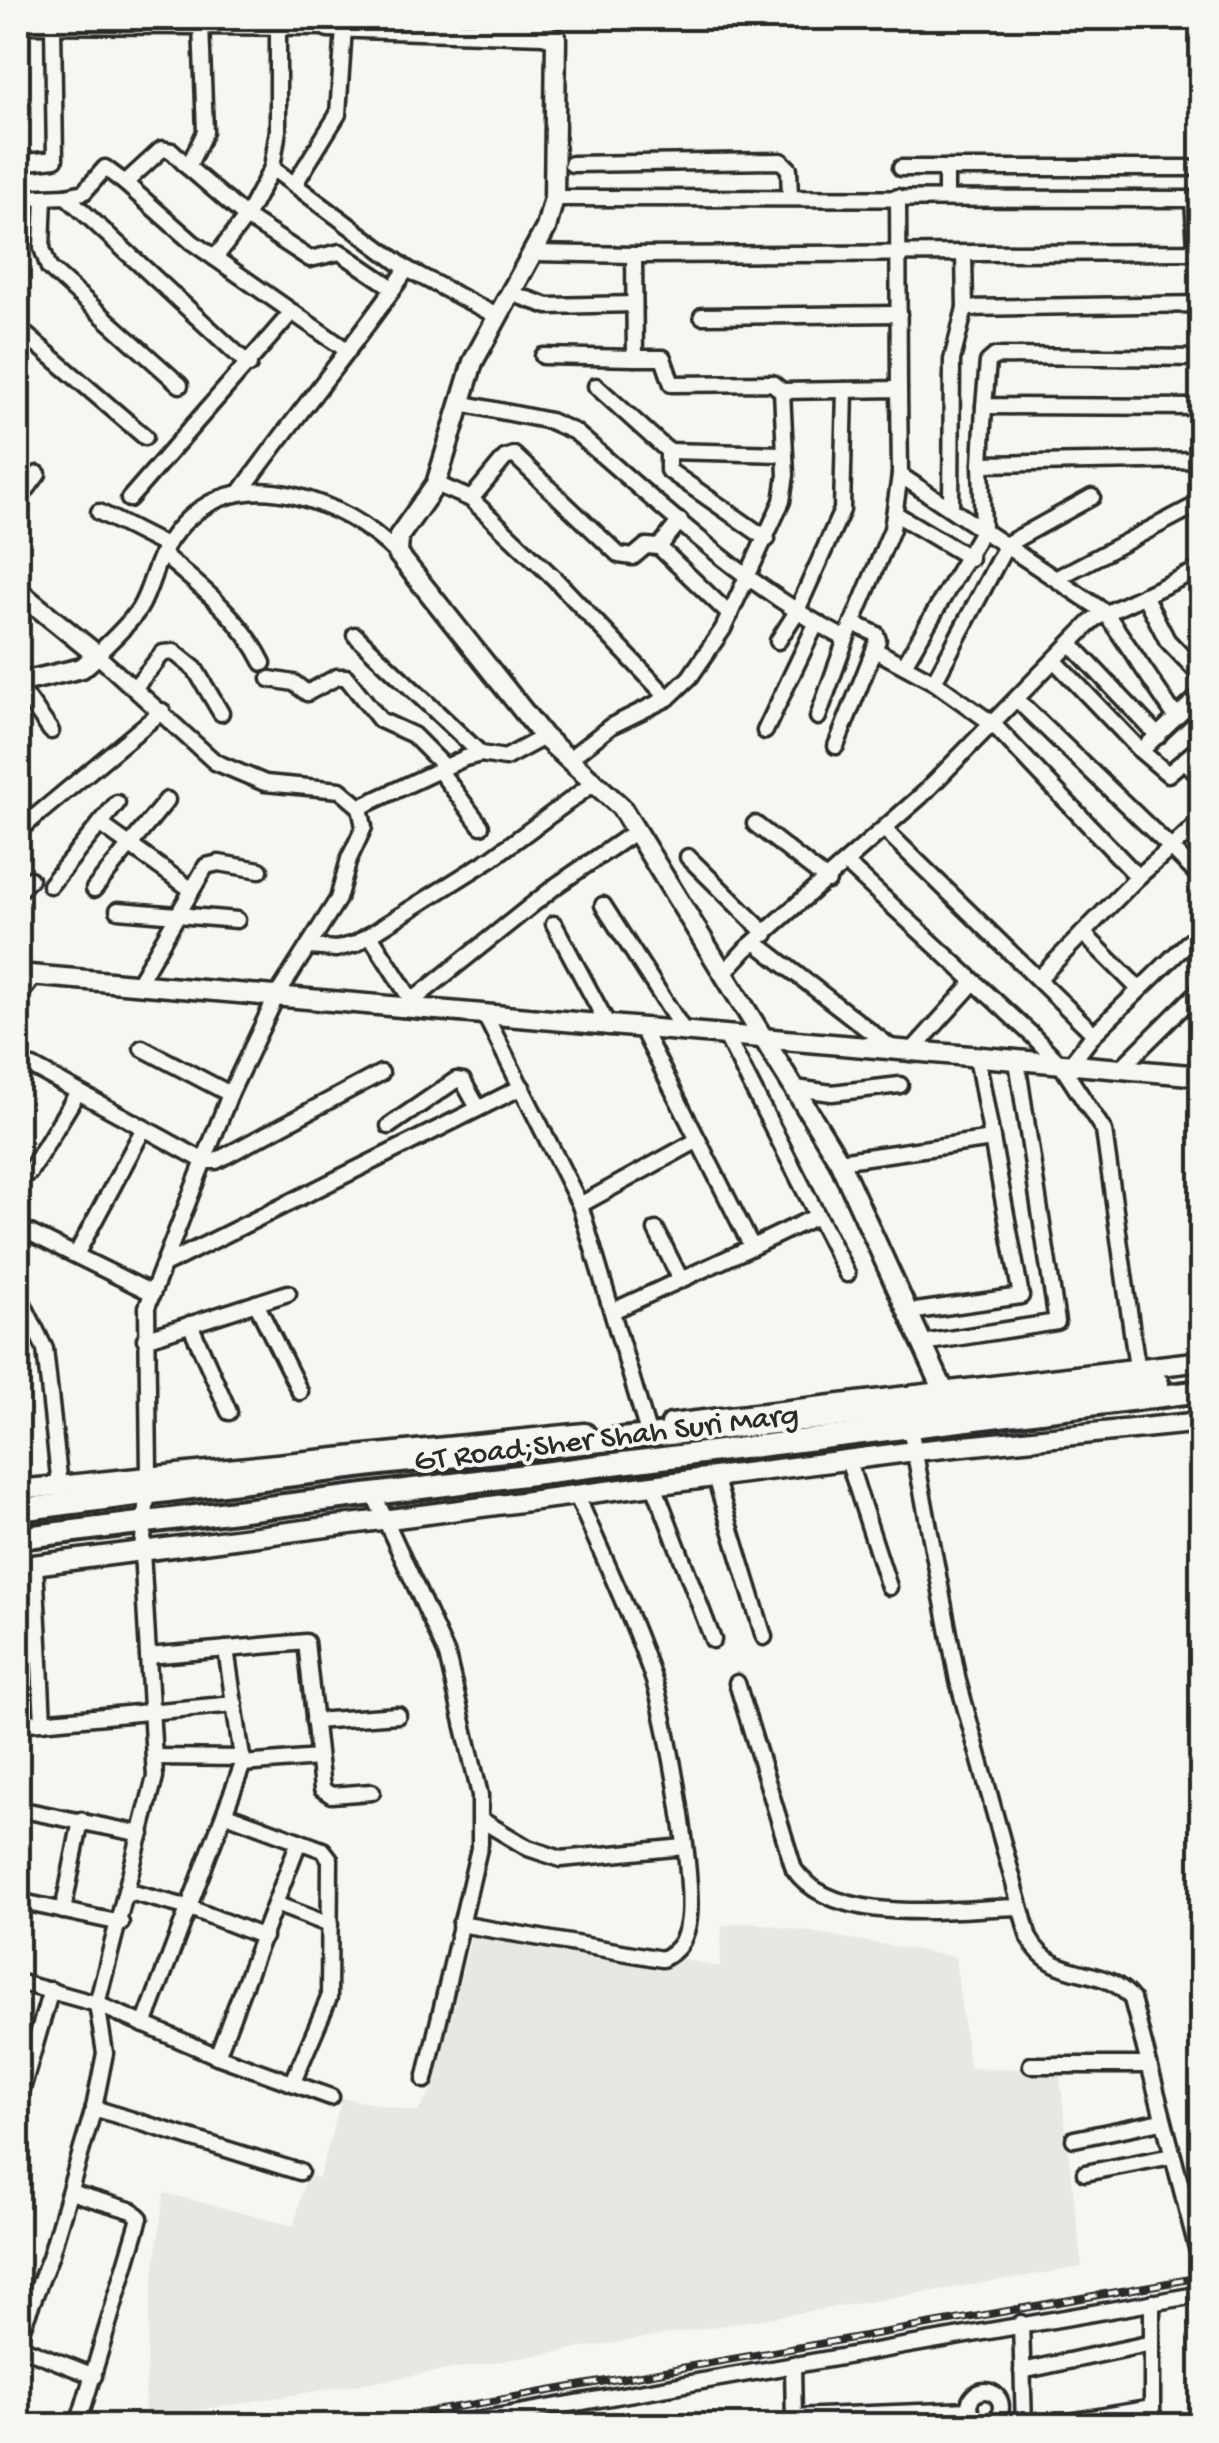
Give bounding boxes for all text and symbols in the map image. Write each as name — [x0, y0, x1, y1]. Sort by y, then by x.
street label: GT Road;Sher Shah Suri Marg — [412, 1398, 801, 1482]

